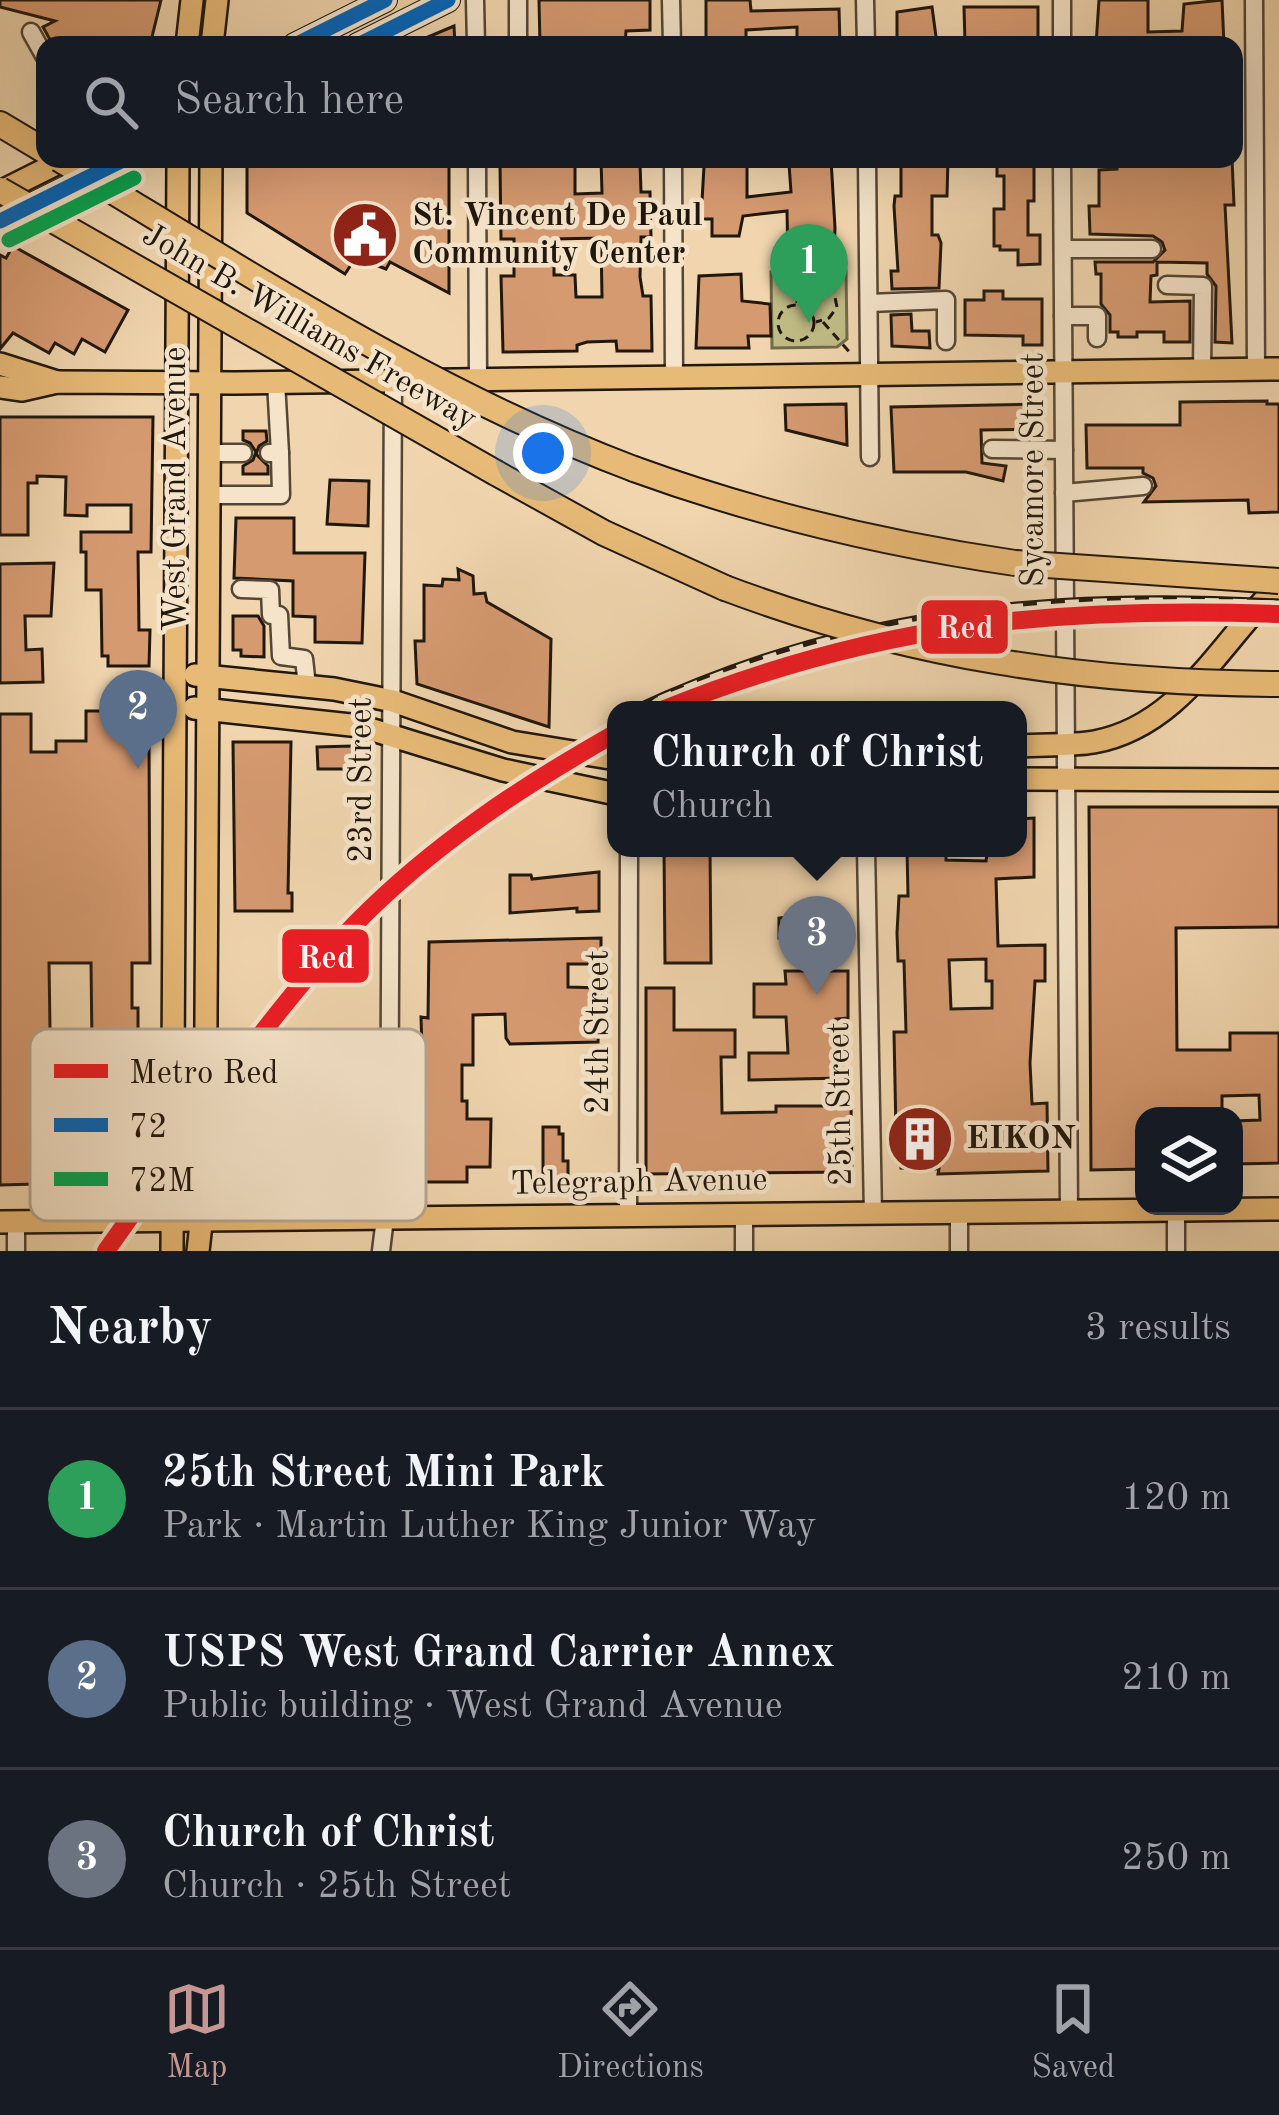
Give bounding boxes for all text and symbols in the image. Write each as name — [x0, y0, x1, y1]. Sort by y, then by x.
search box — [36, 36, 1243, 168]
icon: search — [78, 69, 144, 135]
text: Search here — [174, 79, 404, 124]
public building icon: St. Vincent De Paul Community Center — [330, 200, 400, 270]
place label: St. Vincent De Paul Community Center — [412, 200, 703, 271]
street label: John B. Williams Freeway — [136, 219, 482, 437]
pin: 1 — [770, 224, 848, 323]
street label: West Grand Avenue — [160, 346, 193, 632]
street label: Sycamore Street — [1018, 352, 1051, 588]
your location — [513, 423, 573, 483]
line badge: Red — [919, 598, 1010, 656]
text: Red — [936, 613, 994, 646]
pin: 2 — [99, 670, 177, 769]
street label: 23rd Street — [346, 697, 379, 863]
popup — [607, 701, 1027, 857]
text: Church of Christ — [651, 732, 983, 777]
text: Church — [651, 787, 773, 826]
pin: 3 — [778, 896, 856, 995]
line badge: Red — [280, 927, 371, 985]
text: Red — [297, 943, 355, 976]
street label: 24th Street — [583, 950, 616, 1114]
street label: 25th Street — [823, 1021, 859, 1187]
legend — [30, 1029, 426, 1221]
text: Metro Red — [129, 1058, 279, 1091]
building icon: EIKON — [885, 1104, 955, 1174]
map controls — [1135, 1107, 1243, 1215]
button: layers — [1135, 1107, 1243, 1215]
text: 72 — [129, 1112, 167, 1145]
place label: EIKON — [966, 1123, 1076, 1156]
street label: Telegraph Avenue — [510, 1164, 768, 1202]
text: 72M — [129, 1166, 195, 1199]
text: Nearby — [48, 1304, 213, 1355]
text: 3 results — [1085, 1309, 1231, 1348]
text: 25th Street Mini Park — [162, 1452, 605, 1497]
text: 1 — [76, 1479, 98, 1518]
text: 120 m — [1121, 1479, 1231, 1518]
text: Park · Martin Luther King Junior Way — [162, 1507, 817, 1546]
text: USPS West Grand Carrier Annex — [162, 1632, 835, 1677]
text: 2 — [76, 1659, 98, 1698]
text: 210 m — [1121, 1659, 1231, 1698]
text: Public building · West Grand Avenue — [162, 1687, 783, 1726]
text: Church of Christ — [162, 1812, 495, 1857]
text: 3 — [76, 1839, 98, 1878]
text: 250 m — [1121, 1839, 1231, 1878]
text: Church · 25th Street — [162, 1867, 512, 1906]
tab: Map — [164, 1976, 230, 2089]
tab: Directions — [557, 1976, 704, 2089]
tab: Saved — [1031, 1976, 1115, 2089]

